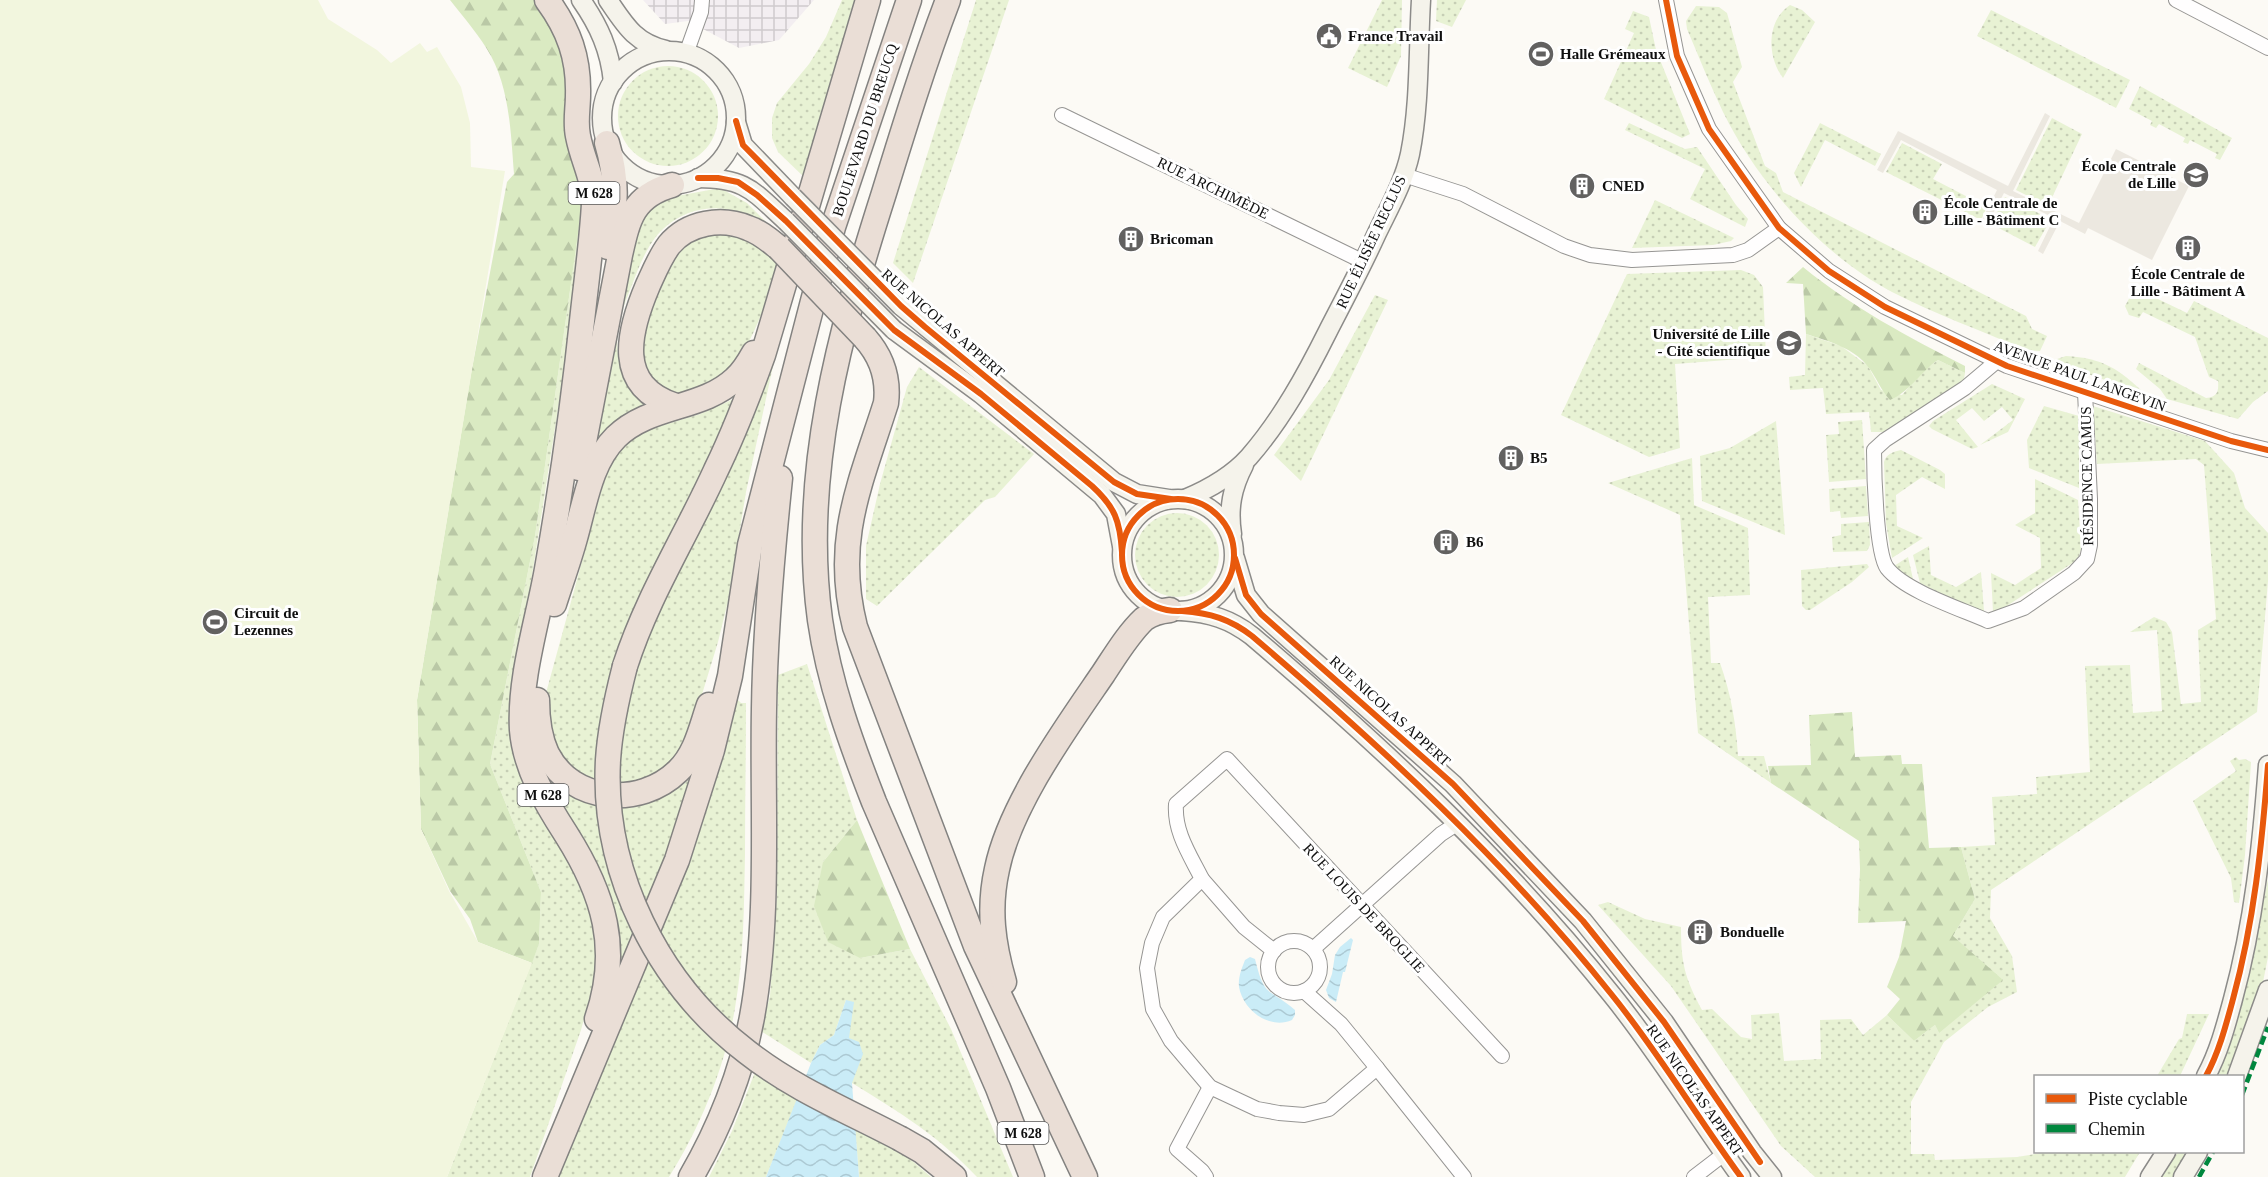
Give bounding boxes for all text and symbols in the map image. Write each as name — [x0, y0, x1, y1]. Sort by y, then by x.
public building icon: France Travail — [1314, 21, 1344, 51]
place label: France Travail — [1348, 28, 1443, 44]
sports icon: Halle Grémeaux — [1526, 39, 1556, 69]
street label: BOULEVARD DU BREUCQ — [829, 42, 901, 218]
place label: Halle Grémeaux — [1560, 46, 1666, 62]
street label: RUE ARCHIMÈDE — [1155, 154, 1271, 222]
place label: École Centrale de Lille — [2081, 158, 2176, 191]
school or university icon: École Centrale de Lille — [2181, 160, 2211, 190]
building icon: CNED — [1567, 171, 1597, 201]
street label: RUE ÉLISÉE RECLUS — [1333, 173, 1409, 311]
place label: CNED — [1602, 178, 1645, 194]
road number: M 628 — [568, 182, 620, 204]
place label: École Centrale de Lille - Bâtiment C — [1944, 195, 2059, 228]
building icon: École Centrale de Lille - Bâtiment C — [1910, 197, 1940, 227]
building icon: Bricoman — [1116, 224, 1146, 254]
place label: Bricoman — [1150, 231, 1214, 247]
building icon: École Centrale de Lille - Bâtiment A — [2173, 233, 2203, 263]
street label: RUE NICOLAS APPERT — [879, 266, 1007, 380]
place label: École Centrale de Lille - Bâtiment A — [2131, 266, 2245, 299]
place label: Université de Lille ‐ Cité scientifique — [1653, 326, 1770, 359]
school or university icon: Université de Lille ‐ Cité scientifique — [1774, 328, 1804, 358]
street label: AVENUE PAUL LANGEVIN — [1992, 337, 2168, 415]
street label: RÉSIDENCE CAMUS — [2078, 406, 2096, 546]
building icon: B5 — [1496, 443, 1526, 473]
place label: B5 — [1530, 450, 1548, 466]
building icon: B6 — [1431, 527, 1461, 557]
place label: B6 — [1466, 534, 1484, 550]
place label: Circuit de Lezennes — [234, 605, 299, 638]
sports icon: Circuit de Lezennes — [200, 607, 230, 637]
street label: RUE NICOLAS APPERT — [1326, 653, 1454, 769]
road number: M 628 — [518, 784, 568, 806]
street label: RUE LOUIS DE BROGLIE — [1300, 840, 1428, 976]
building icon: Bonduelle — [1685, 917, 1715, 947]
place label: Bonduelle — [1720, 924, 1785, 940]
street label: RUE NICOLAS APPERT — [1644, 1021, 1746, 1159]
legend — [2034, 1075, 2244, 1153]
text: Piste cyclable — [2088, 1089, 2187, 1109]
text: Chemin — [2088, 1119, 2145, 1139]
road number: M 628 — [998, 1122, 1048, 1144]

